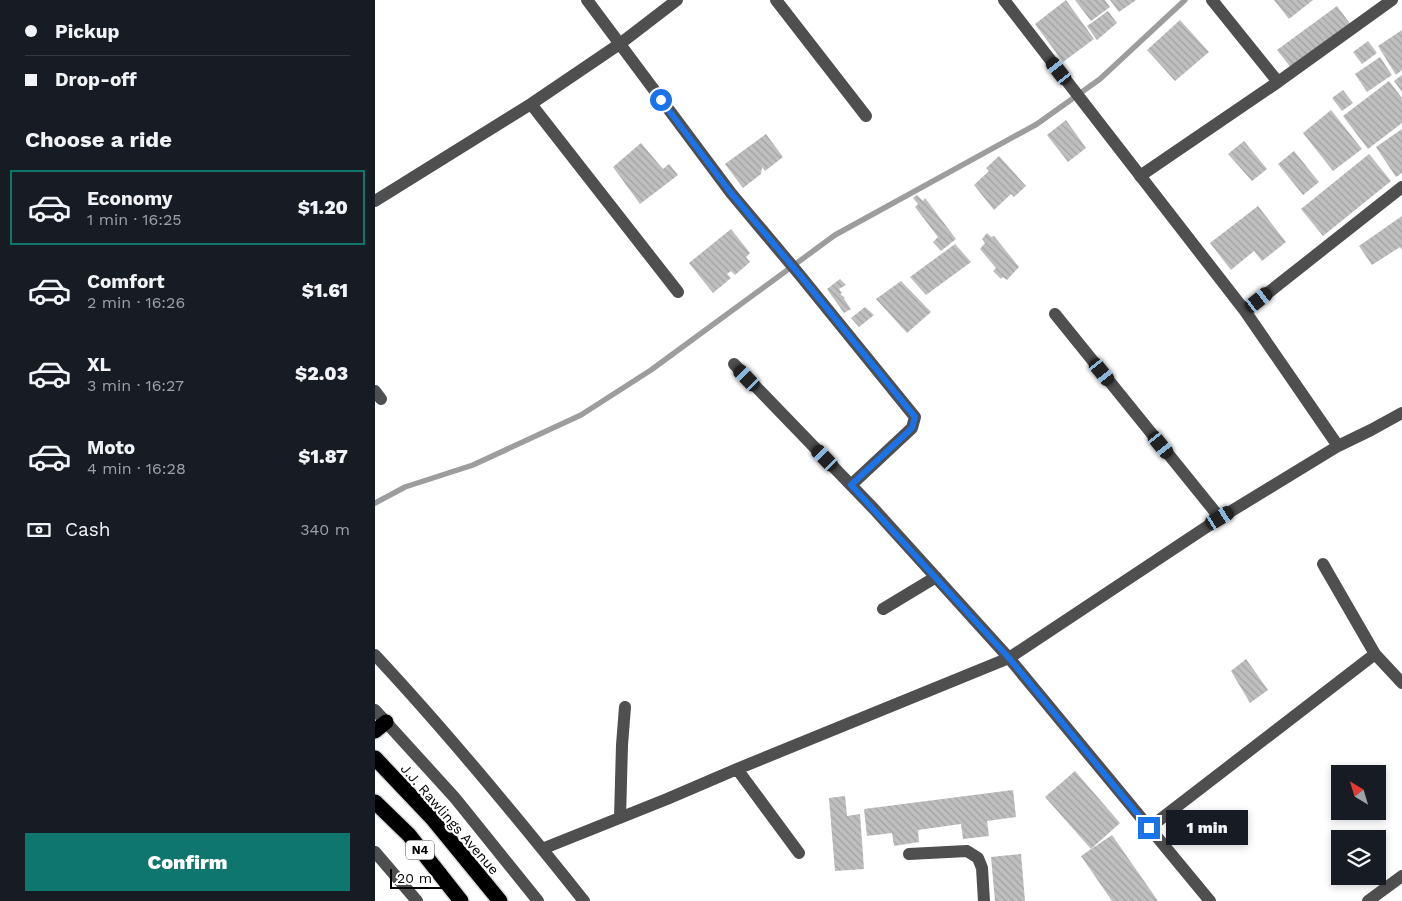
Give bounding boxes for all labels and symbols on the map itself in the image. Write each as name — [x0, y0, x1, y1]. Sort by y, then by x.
car — [1043, 55, 1074, 87]
route start — [650, 89, 672, 111]
car — [1242, 285, 1275, 315]
car — [1086, 356, 1117, 388]
car — [731, 362, 762, 394]
car — [1145, 429, 1176, 461]
car — [809, 442, 840, 474]
car — [1203, 504, 1236, 532]
street label: J.J. Rawlings Avenue — [398, 760, 502, 878]
north arrow — [1331, 765, 1386, 820]
callout: 1 min — [1167, 810, 1249, 846]
route end — [1138, 817, 1160, 839]
road number: N4 — [406, 840, 434, 860]
scale bar — [390, 866, 446, 889]

